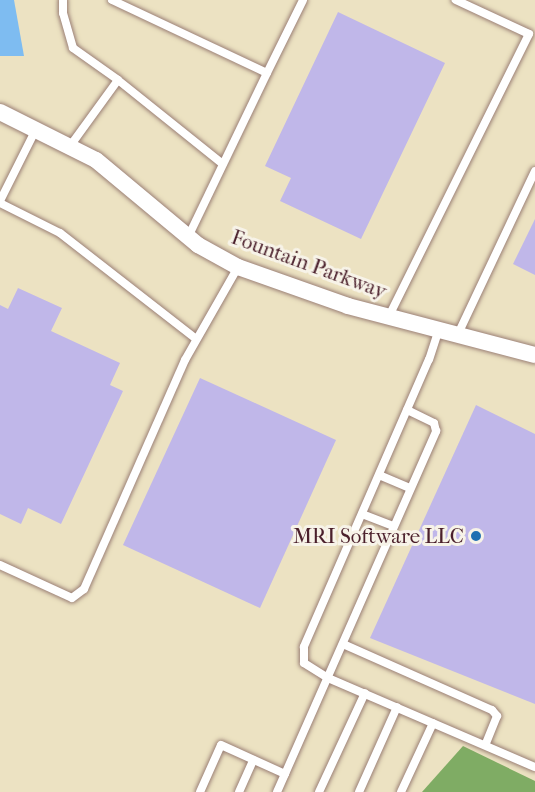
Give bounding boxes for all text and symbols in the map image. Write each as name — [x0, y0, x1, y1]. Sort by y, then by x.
street label: Fountain Parkway — [228, 224, 390, 304]
place label: MRI Software LLC — [293, 523, 464, 549]
marker: MRI Software LLC — [469, 529, 483, 543]

